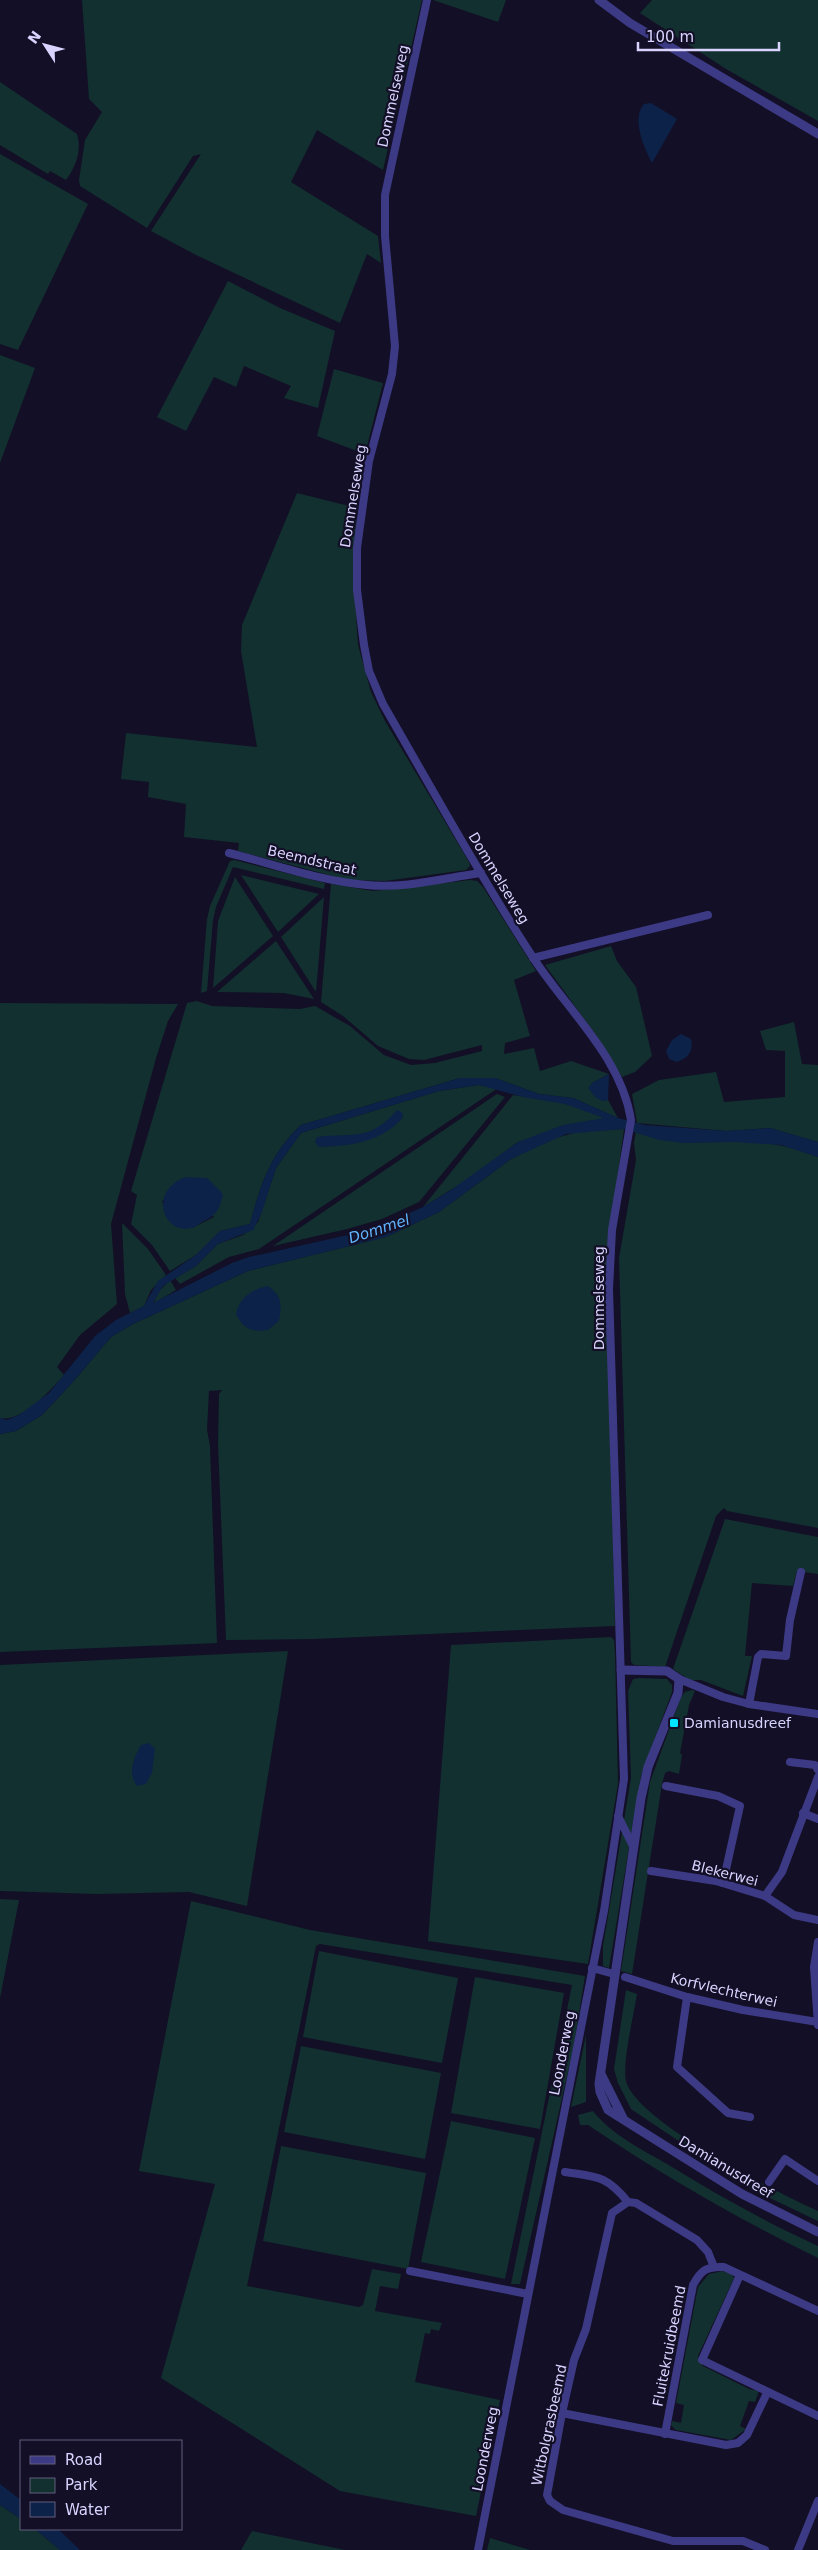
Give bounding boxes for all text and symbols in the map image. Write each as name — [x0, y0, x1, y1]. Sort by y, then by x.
north arrow — [20, 20, 70, 70]
scale bar — [638, 20, 779, 52]
text: N — [25, 28, 44, 47]
text: 100 m — [646, 28, 694, 46]
street label: Dommelseweg — [374, 43, 412, 149]
street label: Dommelseweg — [337, 443, 369, 549]
street label: Dommelseweg — [465, 829, 533, 927]
street label: Beemdstraat — [266, 842, 358, 878]
water label: Dommel — [346, 1210, 413, 1247]
street label: Dommelseweg — [591, 1246, 607, 1350]
place label: Damianusdreef — [684, 1715, 792, 1731]
marker: Damianusdreef — [668, 1717, 680, 1729]
street label: Blekerwei — [690, 1857, 760, 1889]
street label: Korfvlechterwei — [669, 1970, 779, 2010]
street label: Loonderweg — [546, 2009, 578, 2097]
street label: Damianusdreef — [676, 2133, 777, 2202]
street label: Fluitekruidbeemd — [649, 2284, 689, 2408]
street label: Witbolgrasbeemd — [528, 2363, 570, 2487]
street label: Loonderweg — [469, 2405, 501, 2493]
legend — [20, 2440, 182, 2530]
text: Road — [65, 2451, 103, 2469]
text: Park — [65, 2476, 98, 2494]
text: Water — [65, 2501, 110, 2519]

